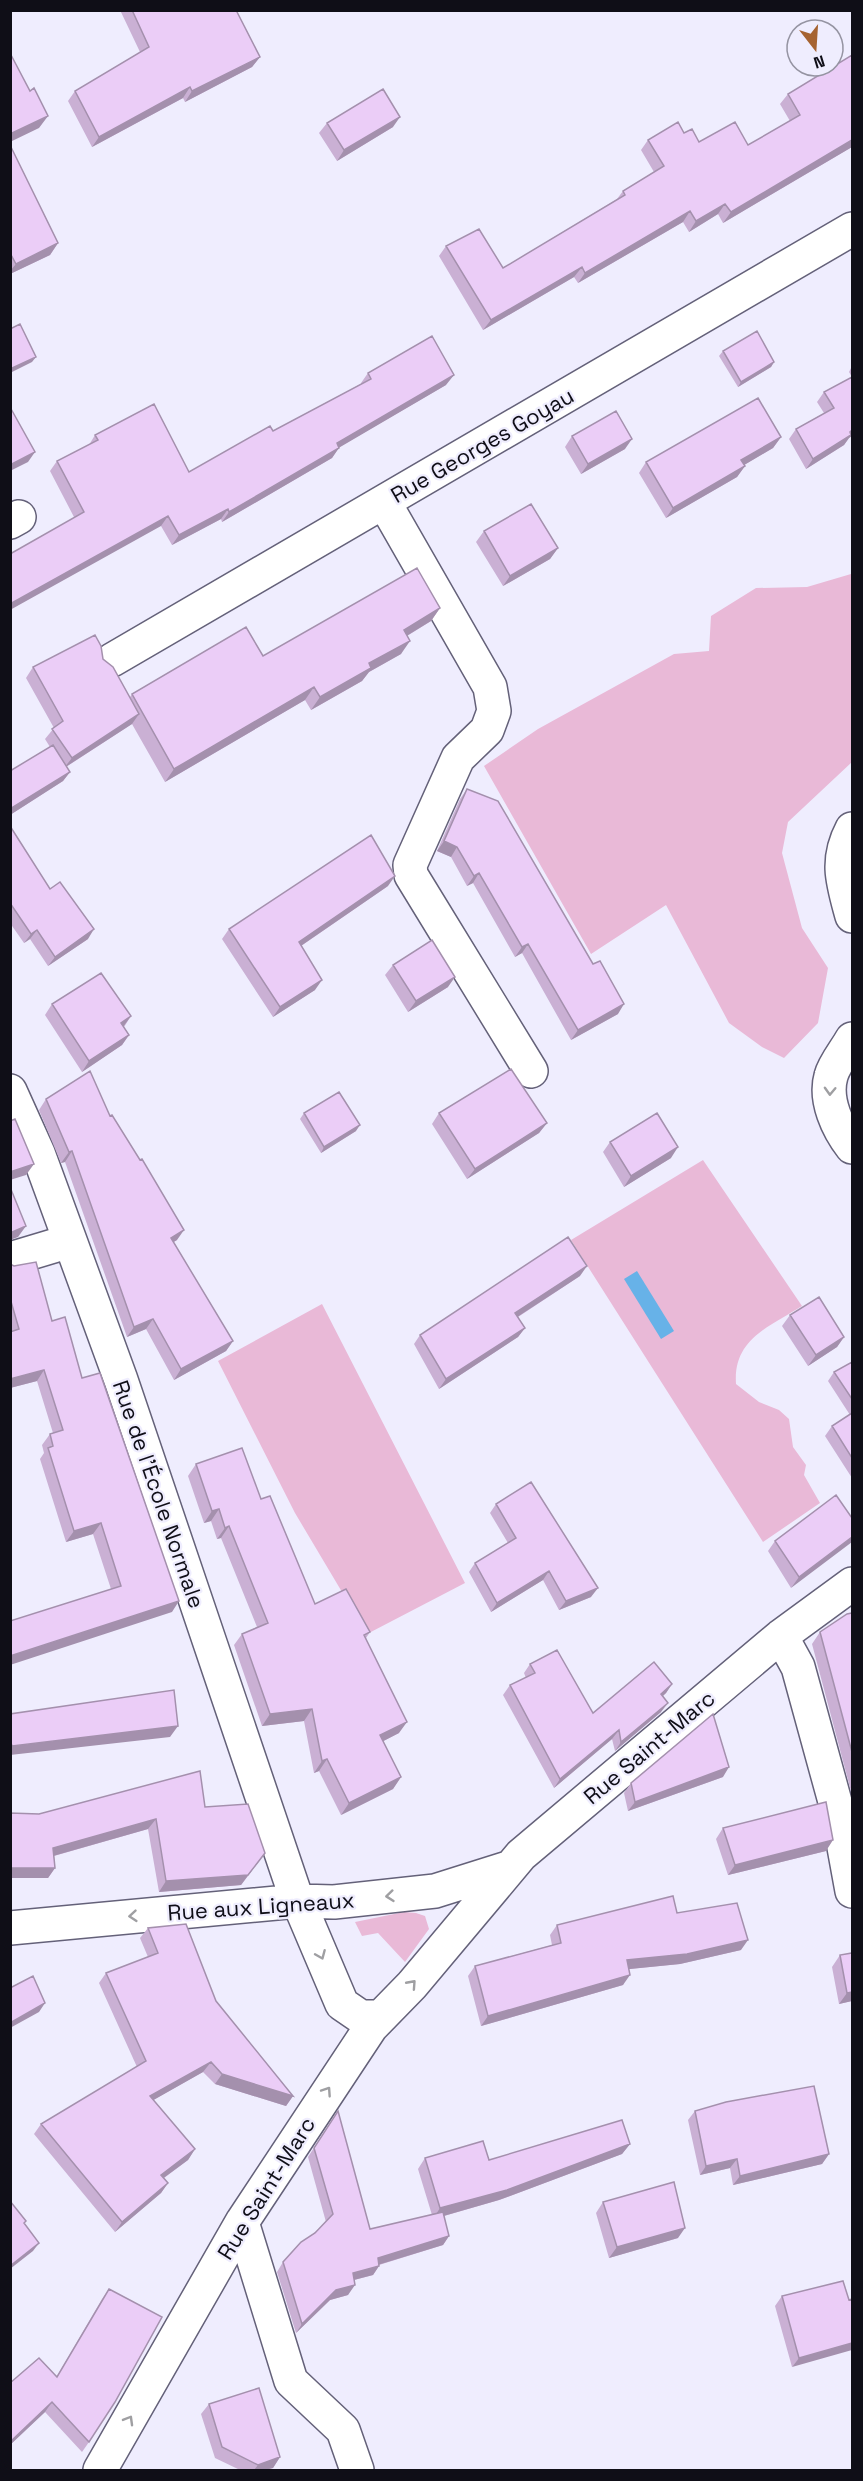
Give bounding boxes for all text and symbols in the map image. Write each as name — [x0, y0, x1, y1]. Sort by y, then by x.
north arrow — [785, 18, 845, 78]
text: N — [811, 50, 827, 73]
street label: Rue Georges Goyau — [385, 381, 579, 509]
one-way arrow — [824, 1087, 837, 1096]
street label: Rue de l'École Normale — [107, 1376, 211, 1612]
street label: Rue Saint-Marc — [577, 1684, 721, 1810]
street label: Rue aux Ligneaux — [167, 1885, 355, 1927]
one-way arrow — [385, 1889, 394, 1902]
one-way arrow — [128, 1909, 137, 1922]
one-way arrow — [314, 1948, 326, 1959]
one-way arrow — [405, 1980, 416, 1990]
one-way arrow — [320, 2086, 331, 2097]
street label: Rue Saint-Marc — [211, 2111, 321, 2265]
one-way arrow — [122, 2416, 133, 2426]

